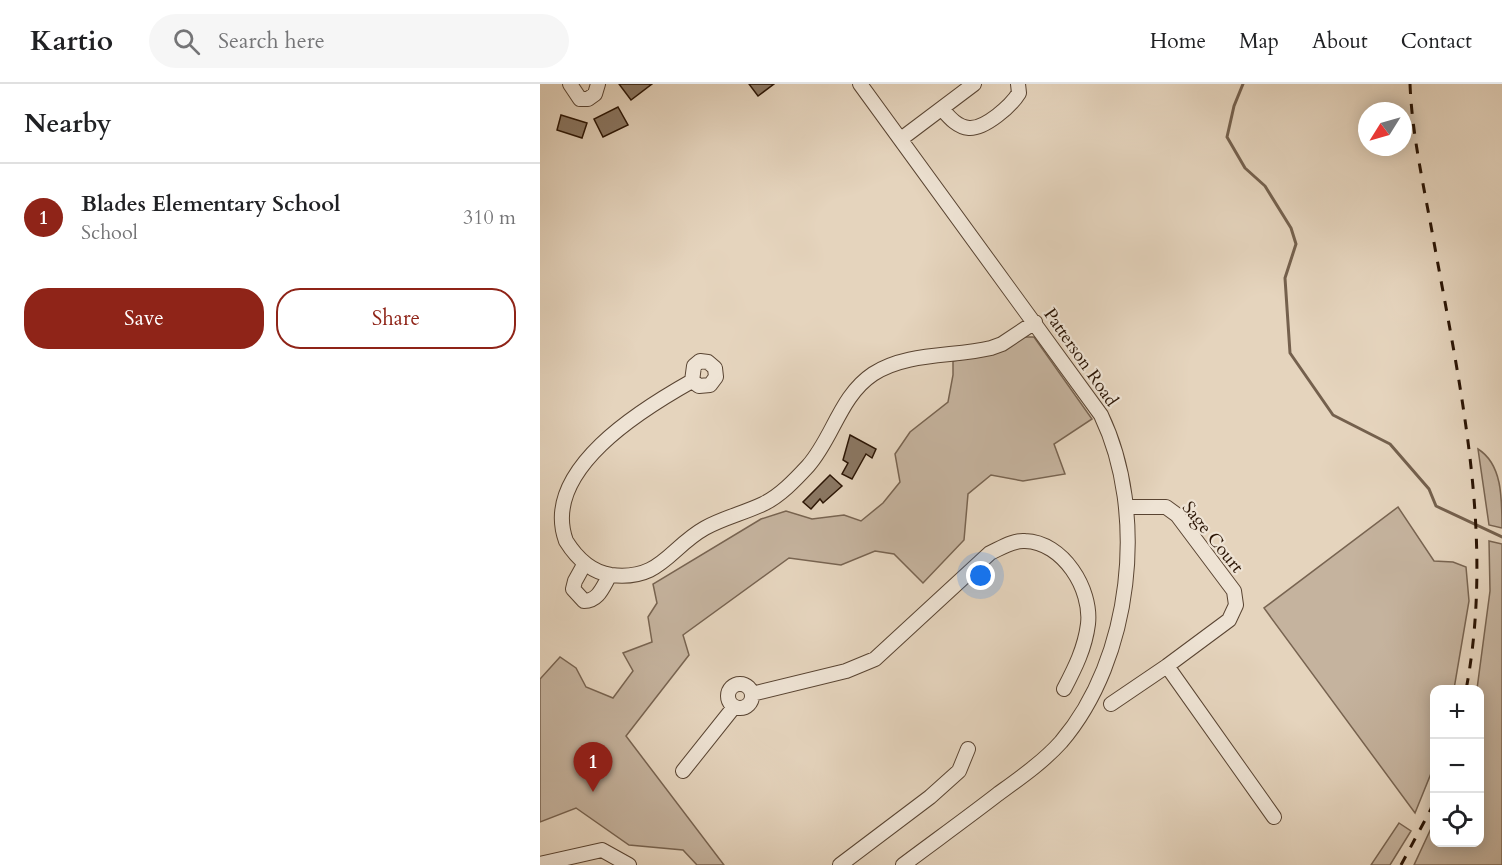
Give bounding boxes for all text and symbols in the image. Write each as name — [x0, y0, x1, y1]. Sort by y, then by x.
search box — [149, 14, 569, 68]
text: Kartio — [30, 22, 113, 60]
icon: search — [170, 25, 203, 58]
text: Search here — [218, 26, 325, 56]
text: Home — [1150, 27, 1206, 56]
text: Map — [1239, 27, 1279, 56]
text: About — [1312, 27, 1368, 56]
text: Contact — [1401, 27, 1472, 56]
north arrow — [1358, 102, 1412, 156]
text: Nearby — [24, 106, 112, 141]
text: Blades Elementary School — [81, 189, 341, 219]
text: 1 — [38, 204, 49, 231]
text: 310 m — [463, 204, 516, 231]
text: School — [81, 219, 138, 246]
button: Save — [24, 288, 264, 349]
button: Share — [276, 288, 516, 349]
street label: Patterson Road — [1037, 303, 1124, 412]
street label: Sage Court — [1176, 496, 1249, 579]
your location — [966, 561, 995, 590]
map controls — [1430, 685, 1484, 847]
button: + — [1430, 685, 1484, 739]
button: − — [1430, 739, 1484, 793]
pin: 1 — [574, 742, 612, 792]
button: locate — [1430, 793, 1484, 847]

